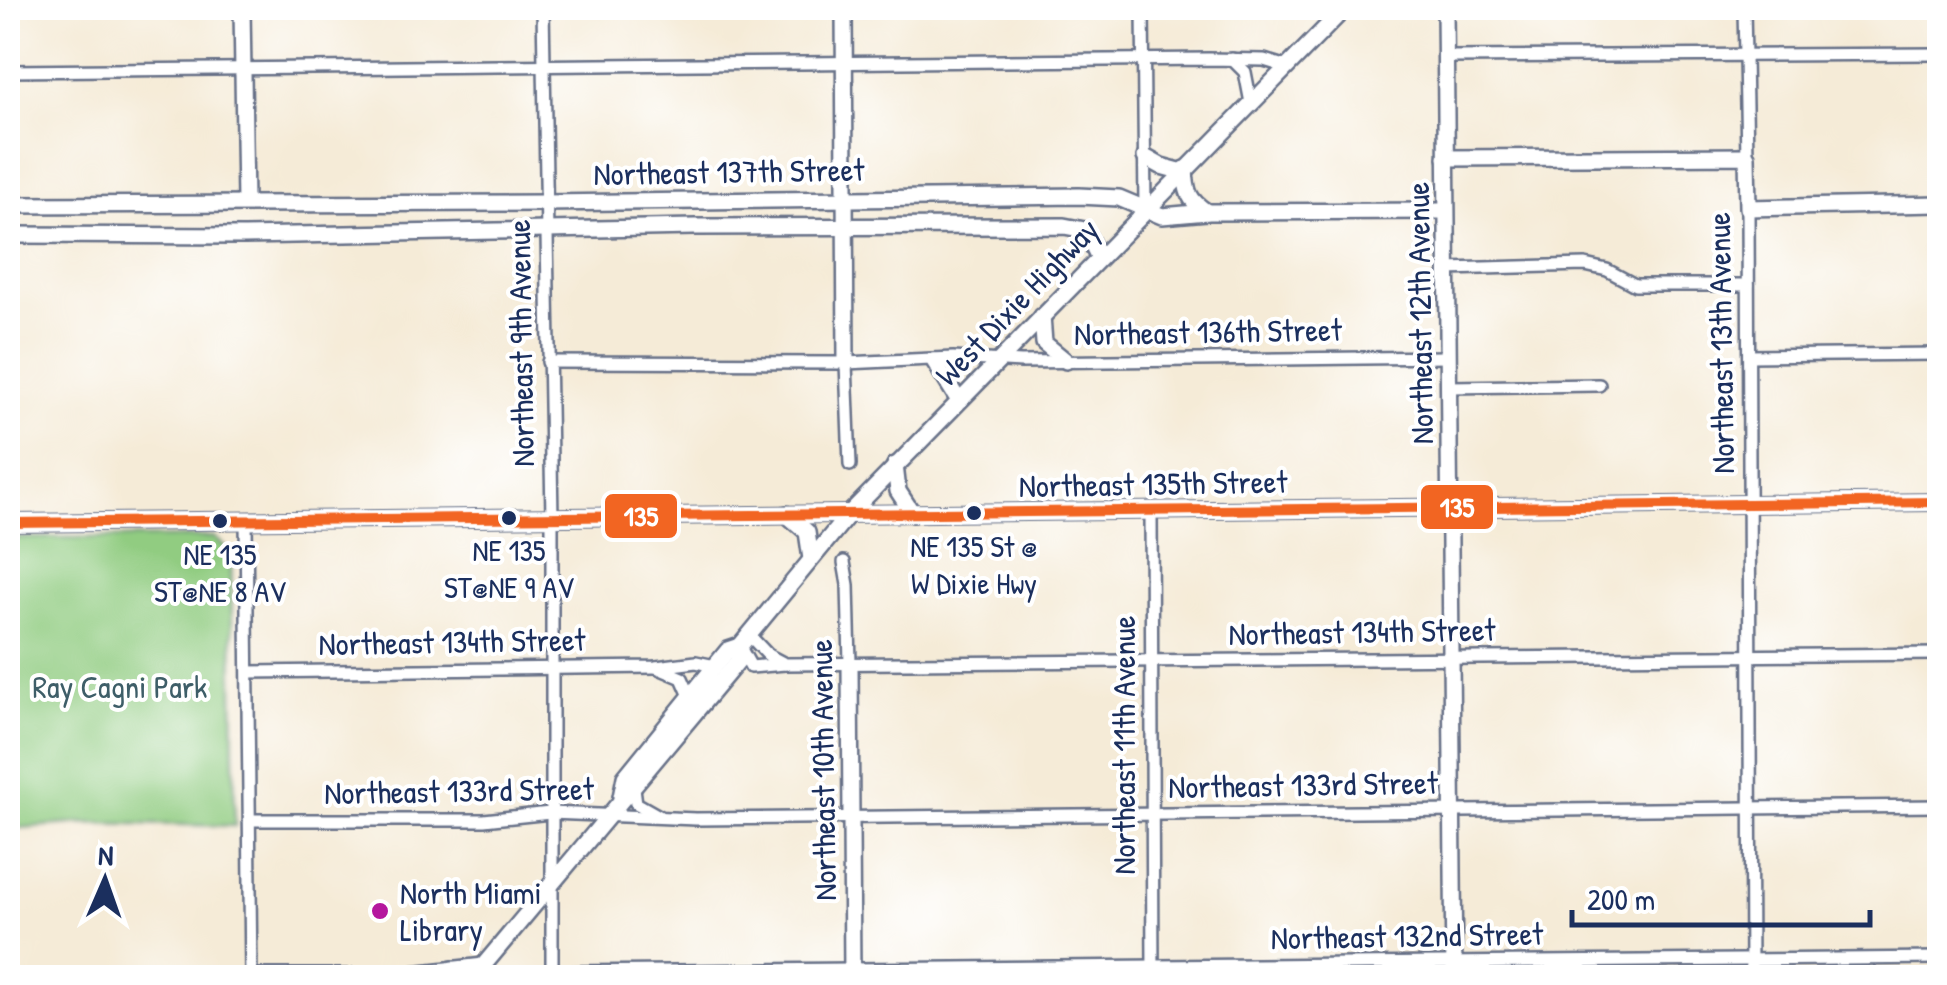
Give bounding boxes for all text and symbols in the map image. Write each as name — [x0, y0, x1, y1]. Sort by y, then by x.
street label: Northeast 137th Street — [593, 148, 866, 195]
street label: Northeast 12th Avenue — [1396, 181, 1443, 444]
street label: West Dixie Highway — [926, 208, 1108, 395]
street label: Northeast 13th Avenue — [1697, 212, 1744, 474]
street label: Northeast 9th Avenue — [497, 219, 544, 467]
street label: Northeast 136th Street — [1074, 308, 1343, 355]
street label: Northeast 135th Street — [1018, 460, 1289, 507]
line badge: 135 — [1419, 483, 1495, 531]
text: 135 — [1440, 488, 1474, 526]
line badge: 135 — [603, 492, 679, 540]
text: 135 — [624, 497, 658, 535]
marker: NE 135 St @ W Dixie Hwy — [964, 503, 984, 523]
marker: NE 135 ST@NE 9 AV — [499, 508, 519, 528]
marker: NE 135 ST@NE 8 AV — [210, 511, 230, 531]
place label: NE 135 St @ W Dixie Hwy — [910, 526, 1038, 603]
place label: NE 135 ST@NE 9 AV — [444, 530, 574, 607]
place label: NE 135 ST@NE 8 AV — [154, 534, 286, 611]
street label: Northeast 134th Street — [1228, 608, 1497, 655]
street label: Northeast 11th Avenue — [1102, 615, 1145, 874]
street label: Northeast 134th Street — [318, 618, 587, 665]
street label: Northeast 10th Avenue — [799, 639, 846, 901]
park label: Ray Cagni Park — [33, 665, 207, 708]
street label: Northeast 133rd Street — [1168, 761, 1439, 808]
street label: Northeast 133rd Street — [324, 767, 595, 814]
north arrow — [55, 830, 155, 930]
text: N — [98, 836, 114, 874]
scale bar — [1572, 865, 1870, 927]
place label: North Miami Library — [400, 871, 542, 951]
text: 200 m — [1587, 879, 1655, 919]
marker: North Miami Library — [369, 900, 391, 922]
street label: Northeast 132nd Street — [1270, 912, 1545, 959]

